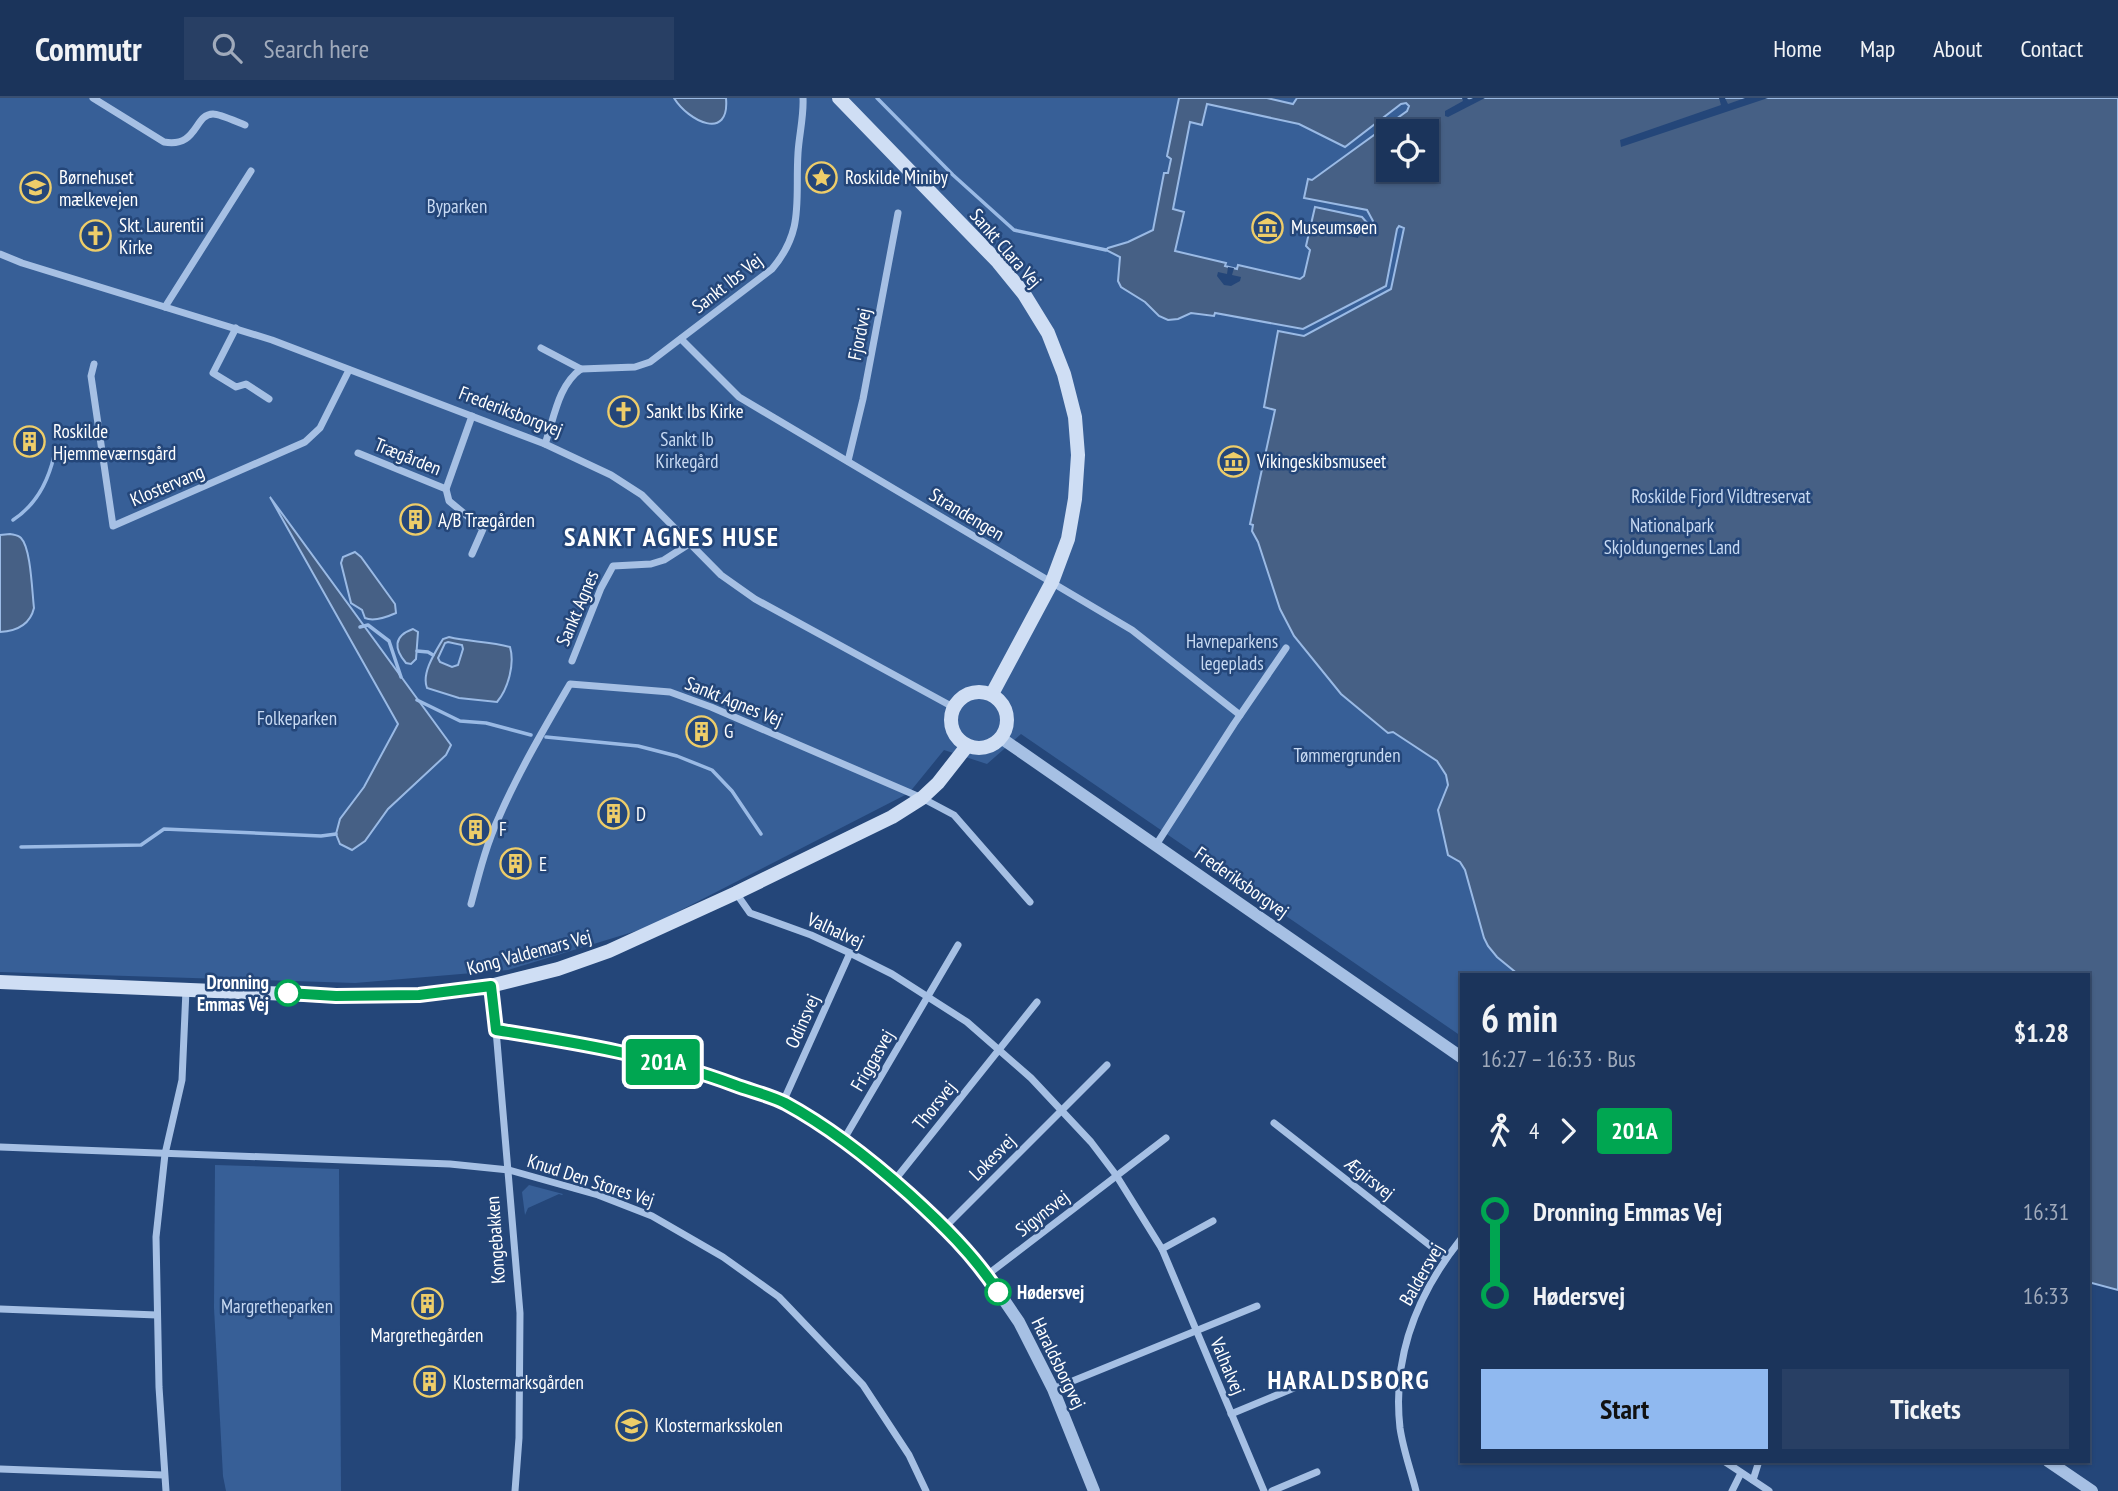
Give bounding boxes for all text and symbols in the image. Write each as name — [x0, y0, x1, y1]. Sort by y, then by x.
search box — [184, 17, 674, 80]
text: Commutr — [35, 27, 142, 70]
icon: search — [208, 29, 246, 67]
text: Search here — [264, 32, 369, 65]
text: Home — [1773, 33, 1822, 64]
text: Map — [1860, 33, 1895, 64]
text: About — [1933, 33, 1982, 64]
text: Contact — [2020, 33, 2083, 64]
map controls — [1376, 119, 1439, 182]
button: locate — [1376, 119, 1439, 182]
place icon: Roskilde Miniby — [805, 160, 839, 194]
place label: Børnehuset mælkevejen — [59, 165, 138, 211]
place label: Roskilde Miniby — [845, 165, 949, 189]
school or university icon: Børnehuset mælkevejen — [19, 171, 53, 205]
park label: Byparken — [427, 194, 487, 218]
street label: Sankt Clara Vej — [965, 203, 1047, 293]
museum icon: Museumsøen — [1251, 210, 1285, 244]
place label: Skt. Laurentii Kirke — [119, 213, 204, 259]
place label: Museumsøen — [1291, 215, 1377, 239]
church icon: Skt. Laurentii Kirke — [79, 219, 113, 253]
street label: Sankt Ibs Vej — [687, 248, 767, 318]
street label: Fjordvej — [842, 306, 876, 362]
street label: Frederiksborgvej — [456, 380, 566, 442]
church icon: Sankt Ibs Kirke — [606, 394, 640, 428]
place label: Sankt Ibs Kirke — [646, 399, 744, 423]
place label: Roskilde Hjemmeværnsgård — [53, 419, 176, 465]
building icon: Roskilde Hjemmeværnsgård — [13, 425, 47, 459]
park label: Sankt Ib Kirkegård — [656, 427, 718, 473]
street label: Trægården — [371, 432, 445, 480]
museum icon: Vikingeskibsmuseet — [1217, 444, 1251, 478]
place label: Vikingeskibsmuseet — [1256, 449, 1387, 473]
street label: Klostervang — [126, 459, 208, 511]
street label: Strandengen — [925, 482, 1009, 546]
park label: Roskilde Fjord Vildtreservat — [1631, 484, 1812, 508]
building icon: A/B Trægården — [398, 503, 432, 537]
place label: A/B Trægården — [438, 508, 535, 532]
park label: Nationalpark Skjoldungernes Land — [1604, 513, 1740, 559]
district label: SANKT AGNES HUSE — [564, 520, 780, 553]
street label: Sankt Agnes — [550, 567, 604, 649]
park label: Havneparkens legeplads — [1186, 629, 1278, 675]
street label: Sankt Agnes Vej — [682, 671, 786, 731]
park label: Folkeparken — [257, 706, 337, 730]
building icon: G — [684, 714, 718, 748]
place label: G — [724, 719, 733, 743]
park label: Tømmergrunden — [1293, 743, 1401, 767]
building icon: D — [596, 797, 630, 831]
place label: D — [636, 802, 646, 826]
building icon: F — [459, 812, 493, 846]
place label: F — [499, 817, 507, 841]
street label: Frederiksborgvej — [1190, 841, 1294, 923]
building icon: E — [499, 847, 533, 881]
place label: E — [539, 852, 547, 876]
street label: Valhalvej — [803, 906, 868, 953]
street label: Kong Valdemars Vej — [464, 924, 594, 980]
place label: Dronning Emmas Vej — [197, 970, 269, 1016]
marker: Dronning Emmas Vej — [275, 980, 301, 1006]
street label: Odinsvej — [779, 990, 825, 1052]
text: 6 min — [1481, 993, 1558, 1042]
text: $1.28 — [2014, 1016, 2069, 1049]
street label: Friggasvej — [845, 1025, 899, 1095]
line badge: 201A — [614, 1039, 712, 1085]
text: 16:27 – 16:33 · Bus — [1481, 1044, 1636, 1073]
text: 201A — [640, 1046, 686, 1077]
street label: Thorsvej — [907, 1076, 961, 1134]
icon: walk — [1481, 1112, 1519, 1150]
icon: forward — [1549, 1112, 1587, 1150]
text: 201A — [1611, 1115, 1658, 1146]
text: 4 — [1529, 1116, 1539, 1145]
street label: Lokesvej — [964, 1129, 1020, 1185]
street label: Knud Den Stores Vej — [524, 1148, 658, 1212]
street label: Ægirsvej — [1340, 1151, 1400, 1205]
street label: Sigynsvej — [1010, 1185, 1074, 1241]
street label: Kongebakken — [480, 1195, 510, 1285]
text: Dronning Emmas Vej — [1533, 1195, 1722, 1228]
text: 16:31 — [2023, 1197, 2069, 1226]
street label: Baldersvej — [1394, 1239, 1448, 1309]
marker: Hødersvej — [985, 1279, 1011, 1305]
text: Hødersvej — [1533, 1279, 1625, 1312]
place label: Hødersvej — [1017, 1280, 1084, 1304]
text: 16:33 — [2023, 1281, 2069, 1310]
building icon: Margrethegården — [410, 1287, 444, 1321]
park label: Margretheparken — [221, 1294, 333, 1318]
street label: Haraldsborgvej — [1027, 1313, 1091, 1413]
place label: Margrethegården — [371, 1323, 483, 1347]
street label: Valhalvej — [1205, 1333, 1251, 1398]
district label: HARALDSBORG — [1267, 1363, 1431, 1396]
building icon: Klostermarksgården — [413, 1365, 447, 1399]
button: Start — [1481, 1369, 1768, 1449]
button: Tickets — [1782, 1369, 2069, 1449]
place label: Klostermarksgården — [453, 1370, 584, 1394]
school or university icon: Klostermarksskolen — [615, 1408, 649, 1442]
place label: Klostermarksskolen — [655, 1413, 783, 1437]

